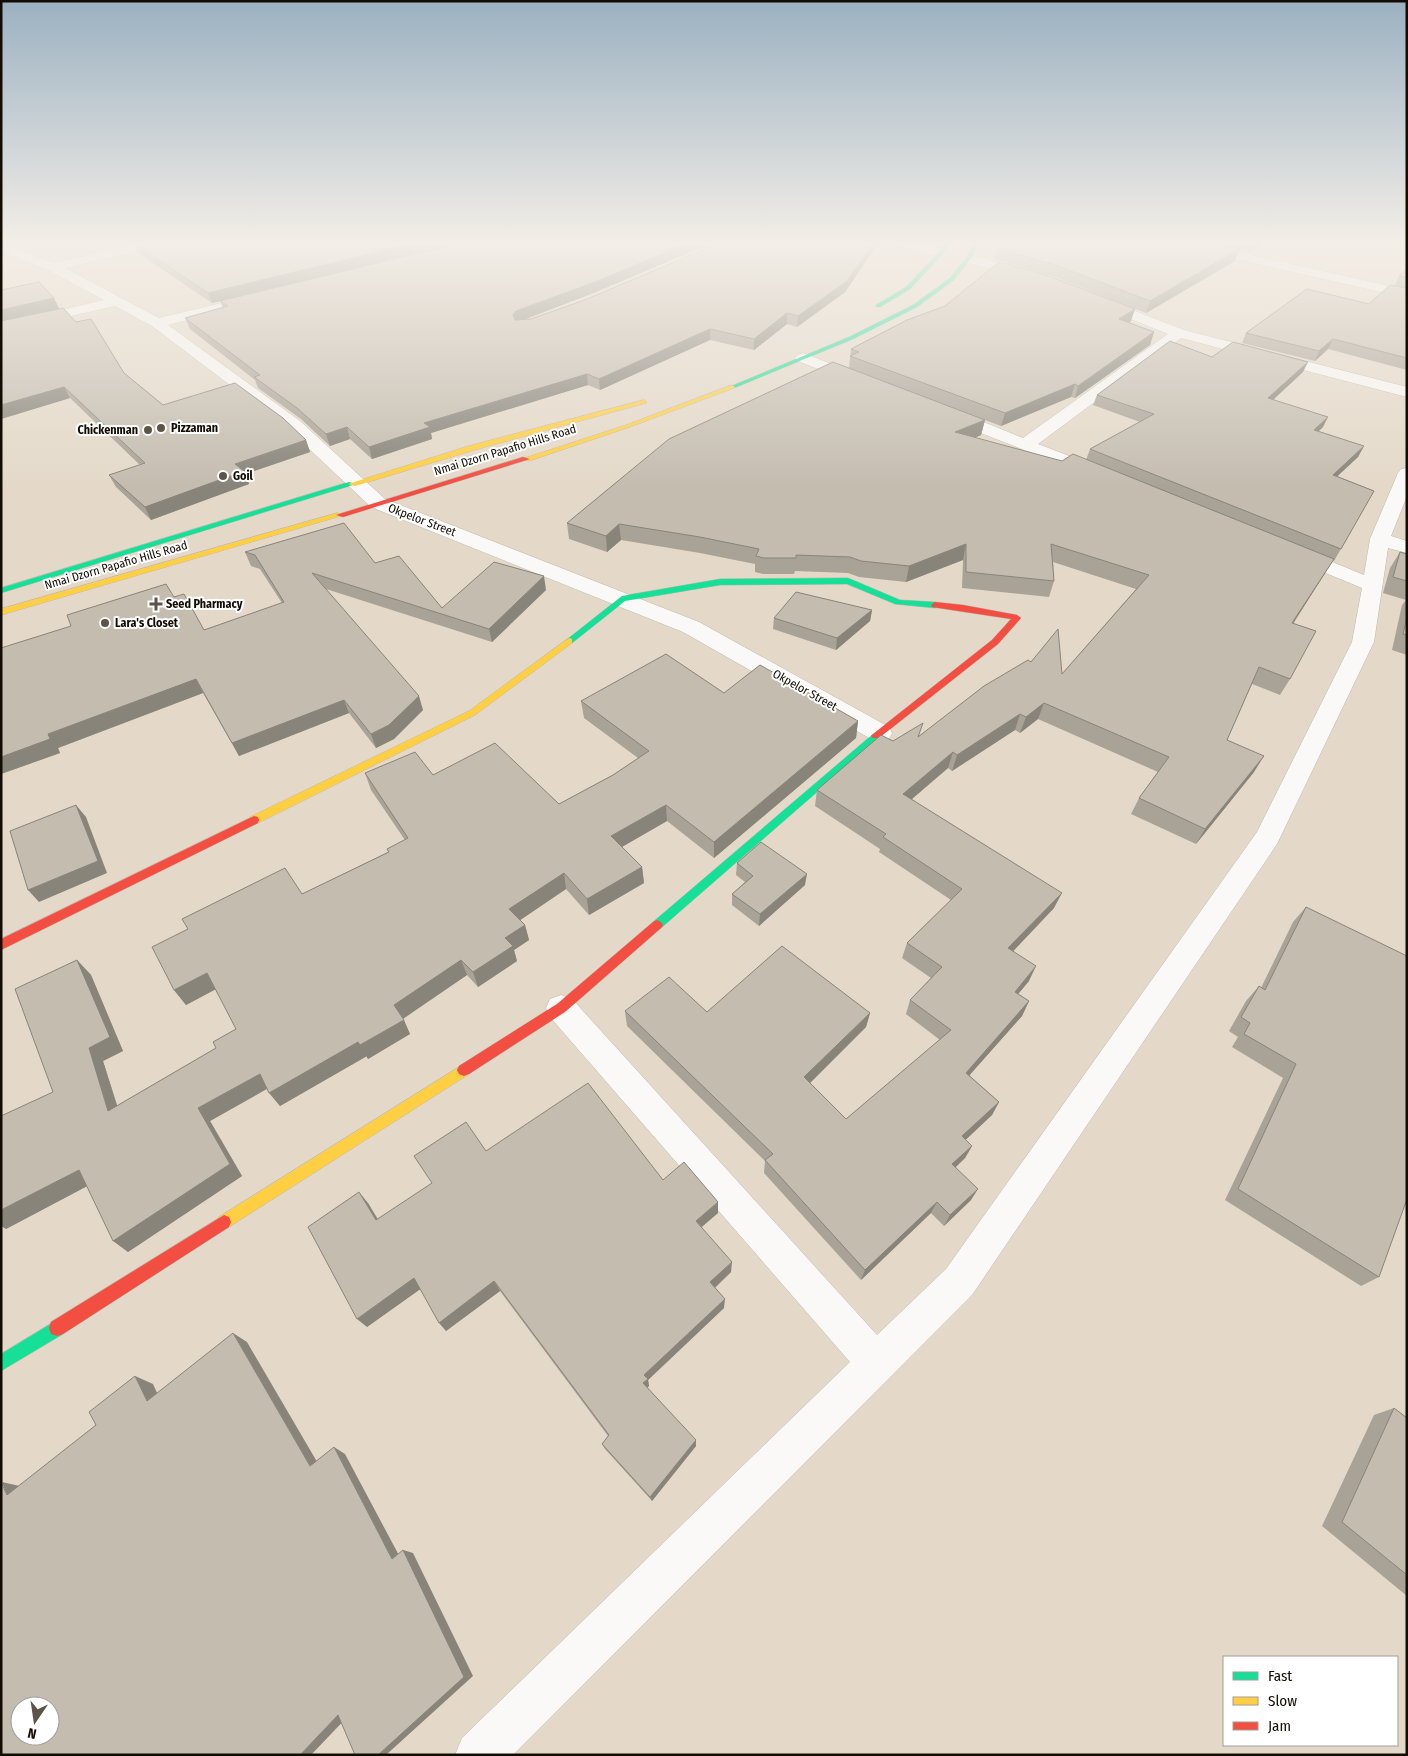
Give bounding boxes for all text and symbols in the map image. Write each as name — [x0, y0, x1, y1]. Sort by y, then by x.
place label: Pizzaman — [171, 421, 218, 435]
marker: Pizzaman — [155, 422, 167, 434]
street label: Nmai Dzorn Papafio Hills Road — [432, 422, 578, 478]
place label: Chickenman — [77, 423, 138, 437]
marker: Chickenman — [142, 424, 154, 436]
place label: Goil — [233, 469, 254, 483]
marker: Goil — [217, 470, 229, 482]
street label: Okpelor Street — [386, 501, 458, 539]
street label: Nmai Dzorn Papafio Hills Road — [43, 538, 189, 592]
place label: Seed Pharmacy — [166, 597, 243, 611]
marker: Seed Pharmacy — [150, 598, 162, 610]
place label: Lara's Closet — [115, 616, 179, 630]
marker: Lara's Closet — [99, 617, 111, 629]
street label: Okpelor Street — [770, 667, 840, 713]
legend — [1223, 1656, 1398, 1746]
text: Fast — [1268, 1667, 1292, 1685]
text: Slow — [1268, 1692, 1297, 1710]
north arrow — [10, 1696, 60, 1746]
text: Jam — [1268, 1717, 1291, 1735]
text: N — [26, 1724, 38, 1742]

